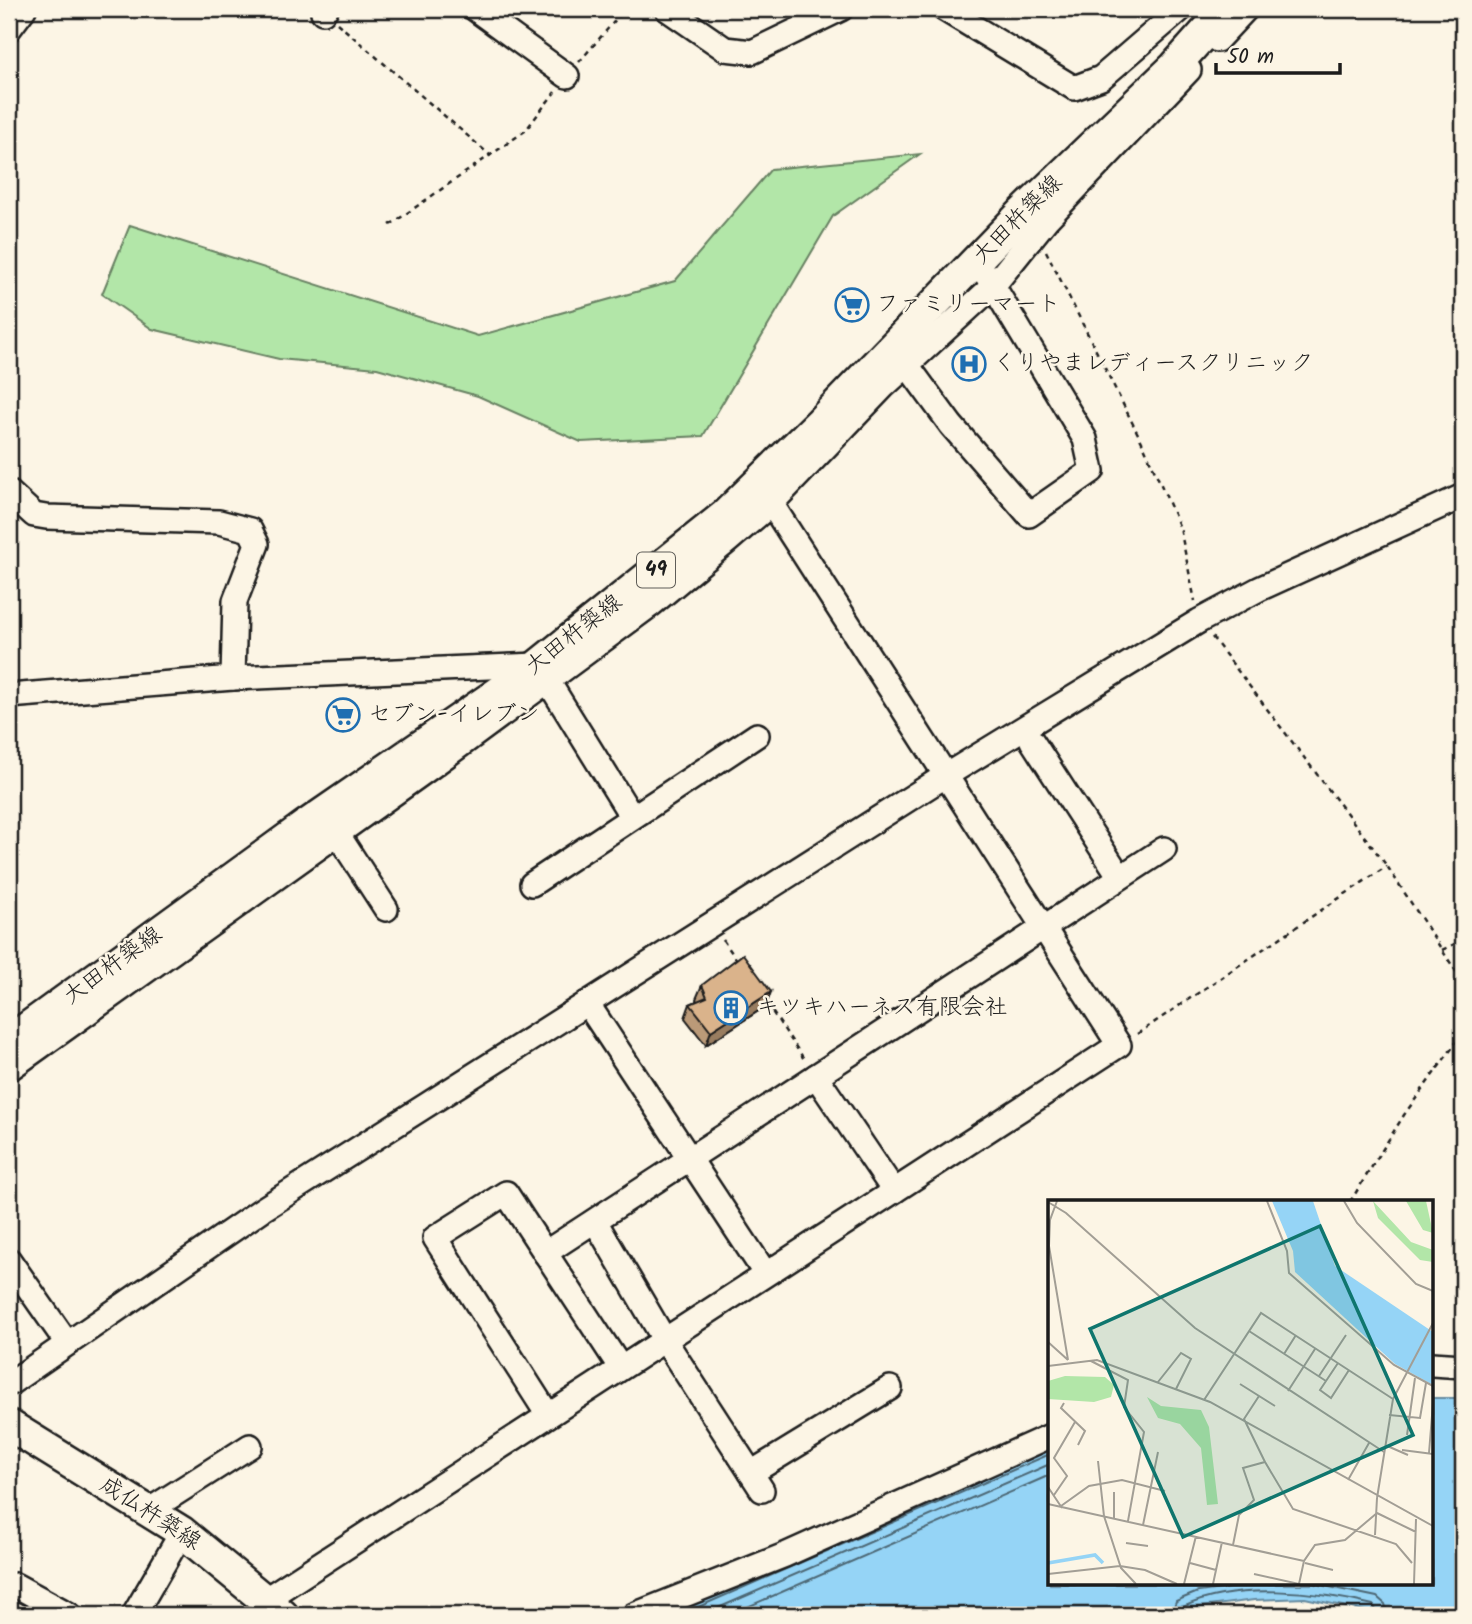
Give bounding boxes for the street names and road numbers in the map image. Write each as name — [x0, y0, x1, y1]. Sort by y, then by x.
street label: 大田杵築線 — [965, 167, 1071, 273]
road number: 49 — [637, 552, 675, 588]
street label: 大田杵築線 — [518, 585, 630, 685]
street label: 大田杵築線 — [56, 918, 170, 1014]
street label: 成仏杵築線 — [92, 1468, 208, 1560]

